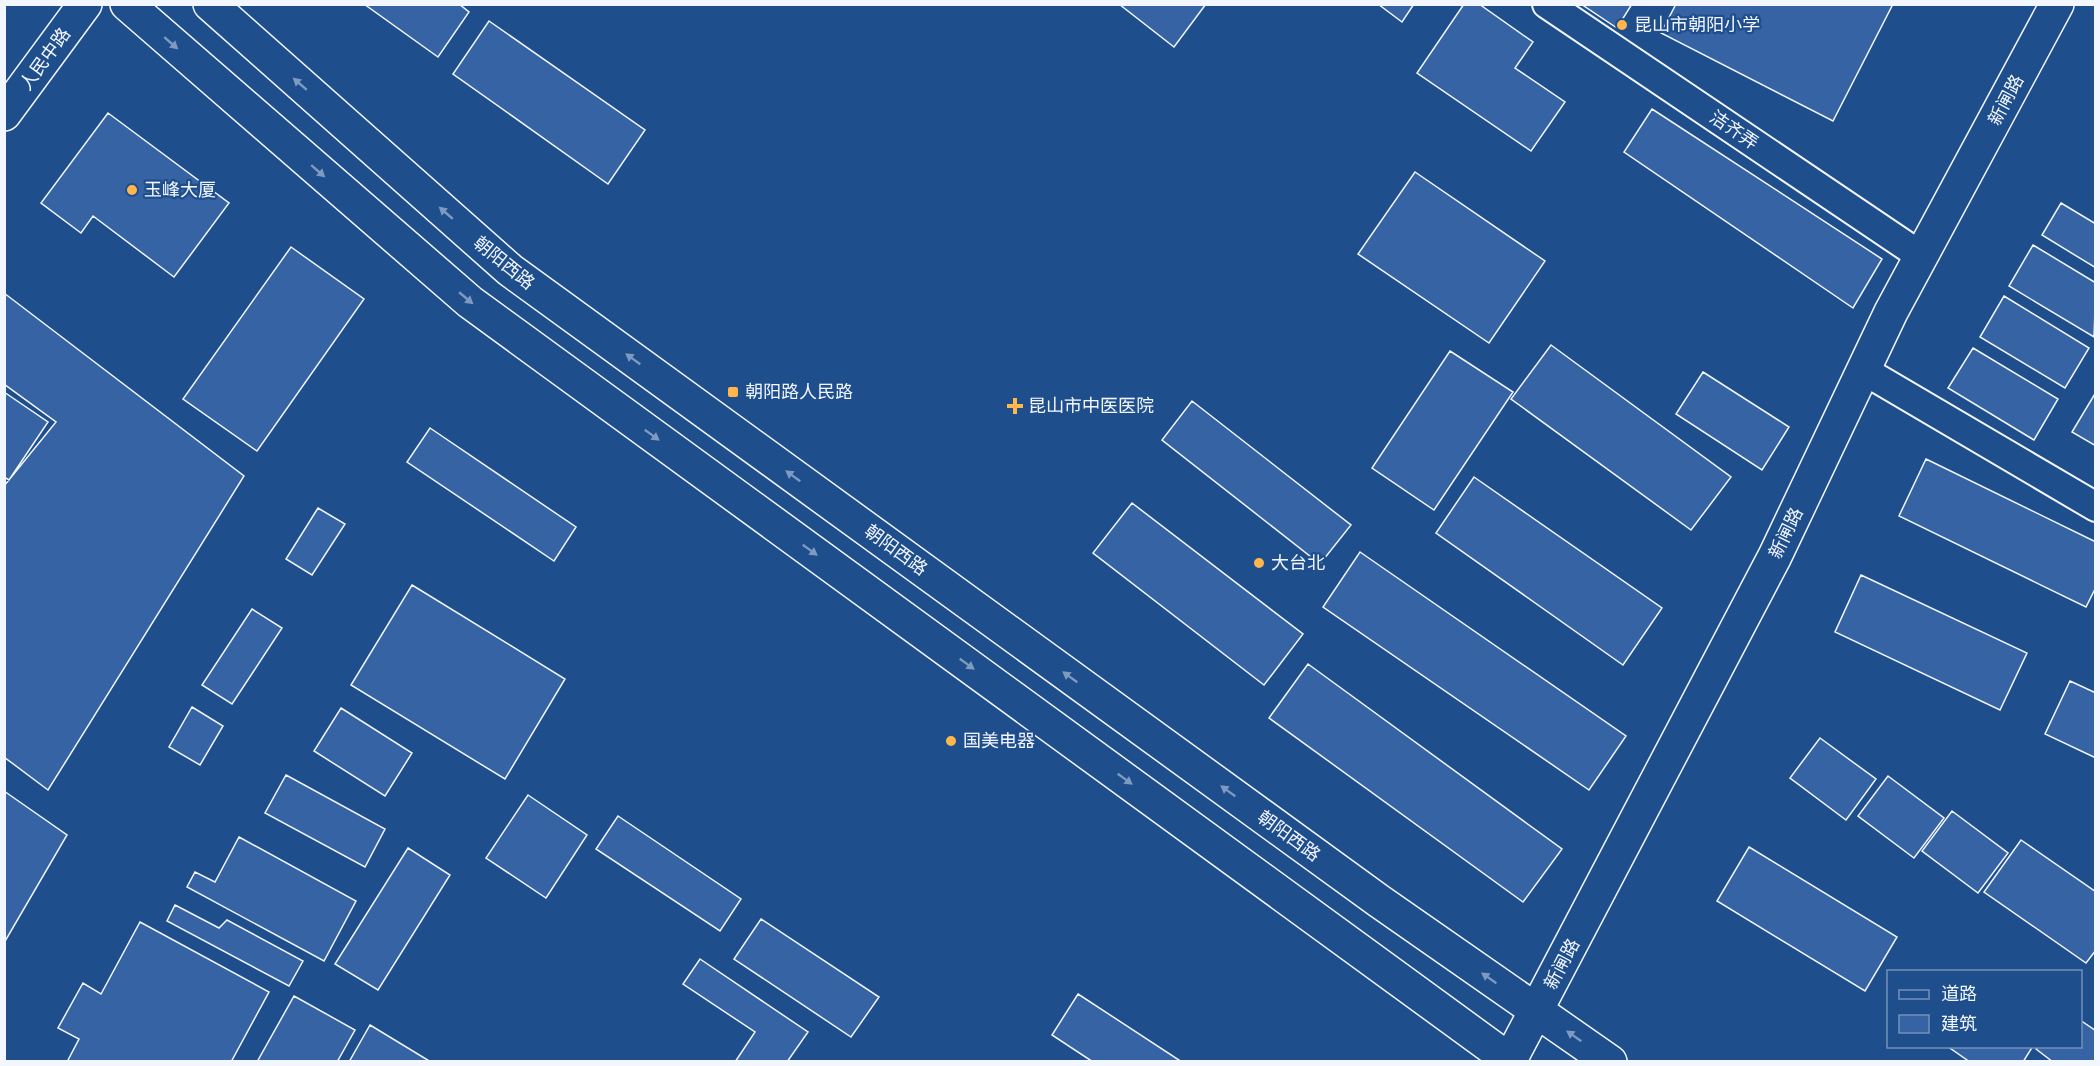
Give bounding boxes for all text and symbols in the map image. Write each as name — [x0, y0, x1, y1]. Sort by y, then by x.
place label: 昆山市朝阳小学 — [1634, 15, 1760, 35]
marker: 昆山市朝阳小学 — [1615, 18, 1629, 32]
street label: 人民中路 — [16, 24, 74, 94]
one-way arrow — [163, 36, 178, 49]
street label: 新闸路 — [1984, 71, 2028, 129]
one-way arrow — [293, 78, 308, 91]
street label: 洁齐弄 — [1706, 107, 1762, 153]
one-way arrow — [310, 164, 325, 177]
place label: 玉峰大厦 — [144, 180, 216, 200]
marker: 玉峰大厦 — [125, 183, 139, 197]
one-way arrow — [438, 207, 454, 220]
street label: 朝阳西路 — [470, 233, 538, 293]
one-way arrow — [458, 292, 474, 305]
one-way arrow — [625, 353, 641, 365]
place label: 朝阳路人民路 — [745, 382, 853, 402]
marker: 朝阳路人民路 — [726, 385, 740, 399]
place label: 昆山市中医医院 — [1028, 396, 1154, 416]
marker: 昆山市中医医院 — [1006, 397, 1024, 415]
one-way arrow — [644, 429, 660, 441]
one-way arrow — [786, 470, 801, 482]
street label: 新闸路 — [1765, 504, 1807, 562]
street label: 朝阳西路 — [861, 521, 931, 579]
one-way arrow — [802, 543, 817, 555]
place label: 大台北 — [1271, 553, 1325, 573]
marker: 大台北 — [1252, 556, 1266, 570]
one-way arrow — [960, 658, 975, 670]
one-way arrow — [1063, 671, 1078, 683]
place label: 国美电器 — [963, 731, 1035, 751]
marker: 国美电器 — [944, 734, 958, 748]
one-way arrow — [1116, 773, 1132, 785]
one-way arrow — [1220, 785, 1236, 797]
street label: 朝阳西路 — [1254, 807, 1324, 865]
street label: 新闸路 — [1540, 935, 1584, 993]
legend — [1887, 970, 2082, 1048]
one-way arrow — [1482, 972, 1498, 984]
text: 道路 — [1941, 984, 1977, 1004]
text: 建筑 — [1941, 1014, 1977, 1034]
one-way arrow — [1566, 1030, 1582, 1042]

